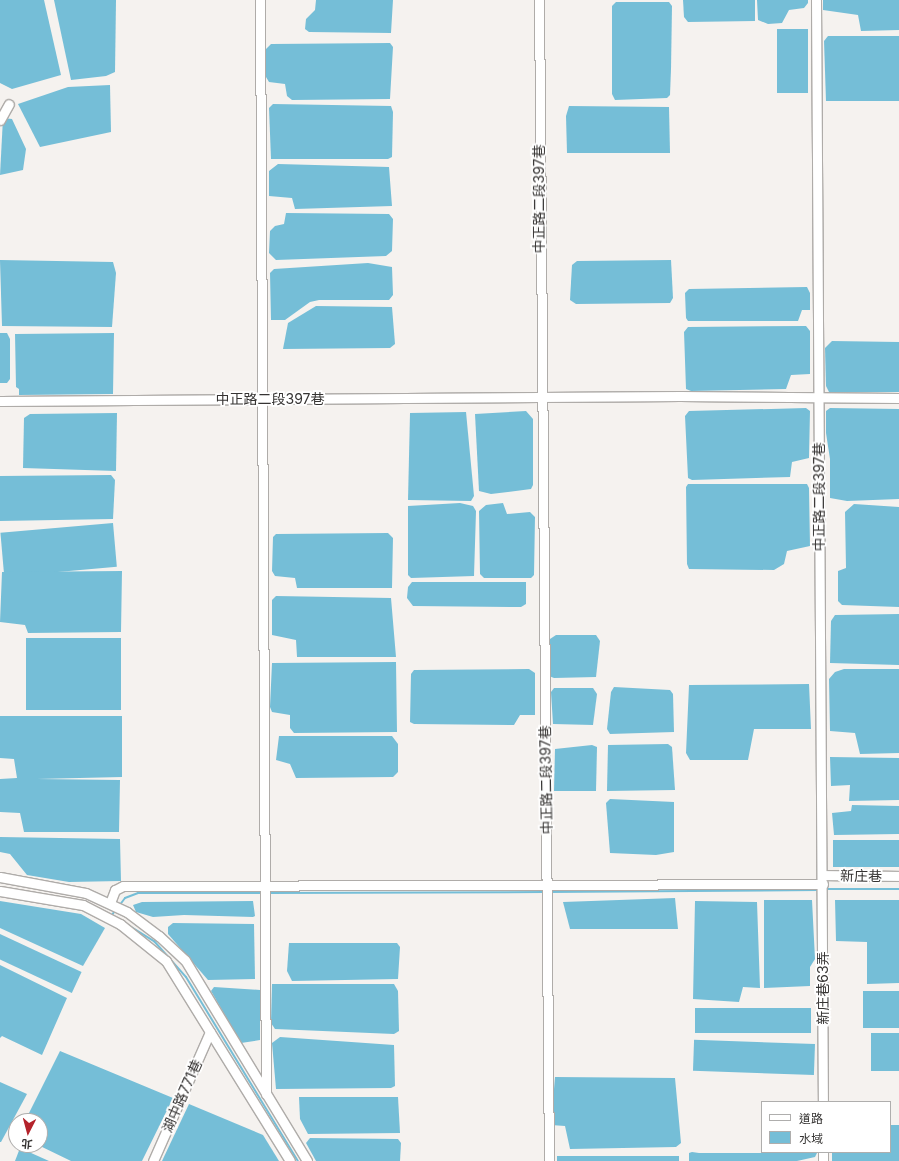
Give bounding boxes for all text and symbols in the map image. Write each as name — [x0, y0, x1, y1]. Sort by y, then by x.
street label: 中正路二段397巷 — [531, 145, 547, 253]
street label: 中正路二段397巷 — [216, 391, 324, 407]
street label: 中正路二段397巷 — [811, 443, 827, 551]
street label: 中正路二段397巷 — [537, 725, 555, 835]
street label: 新庄巷 — [840, 867, 882, 885]
street label: 新庄巷63弄 — [815, 951, 831, 1025]
street label: 湖中路771巷 — [159, 1057, 205, 1135]
legend — [761, 1101, 891, 1153]
text: 道路 — [799, 1111, 823, 1126]
north arrow — [8, 1113, 48, 1153]
text: 水域 — [799, 1131, 823, 1146]
text: 北 — [21, 1136, 33, 1151]

